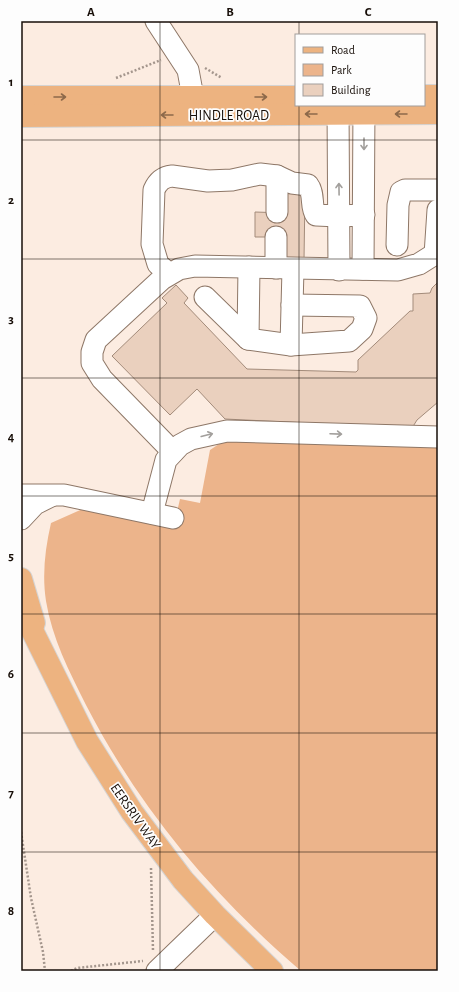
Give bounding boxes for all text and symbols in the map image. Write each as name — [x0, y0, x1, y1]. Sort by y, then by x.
text: A — [87, 6, 95, 19]
text: B — [226, 6, 234, 19]
text: C — [365, 6, 372, 19]
legend — [295, 34, 425, 106]
text: Road — [331, 44, 355, 56]
text: Park — [331, 64, 352, 76]
text: 1 — [9, 76, 13, 89]
text: Building — [331, 84, 371, 96]
one-way arrow — [53, 93, 66, 101]
one-way arrow — [254, 93, 267, 101]
street label: HINDLE ROAD — [189, 109, 269, 123]
one-way arrow — [305, 110, 318, 118]
one-way arrow — [395, 110, 408, 118]
one-way arrow — [161, 111, 174, 119]
one-way arrow — [360, 137, 368, 150]
one-way arrow — [335, 183, 343, 196]
text: 2 — [8, 194, 14, 207]
text: 3 — [8, 313, 14, 326]
one-way arrow — [329, 430, 342, 438]
text: 4 — [8, 431, 15, 444]
one-way arrow — [200, 431, 213, 438]
text: 5 — [8, 550, 14, 563]
text: 6 — [8, 668, 14, 681]
street label: EERSRIV WAY — [108, 781, 163, 852]
text: 7 — [8, 787, 14, 800]
text: 8 — [8, 905, 14, 918]

